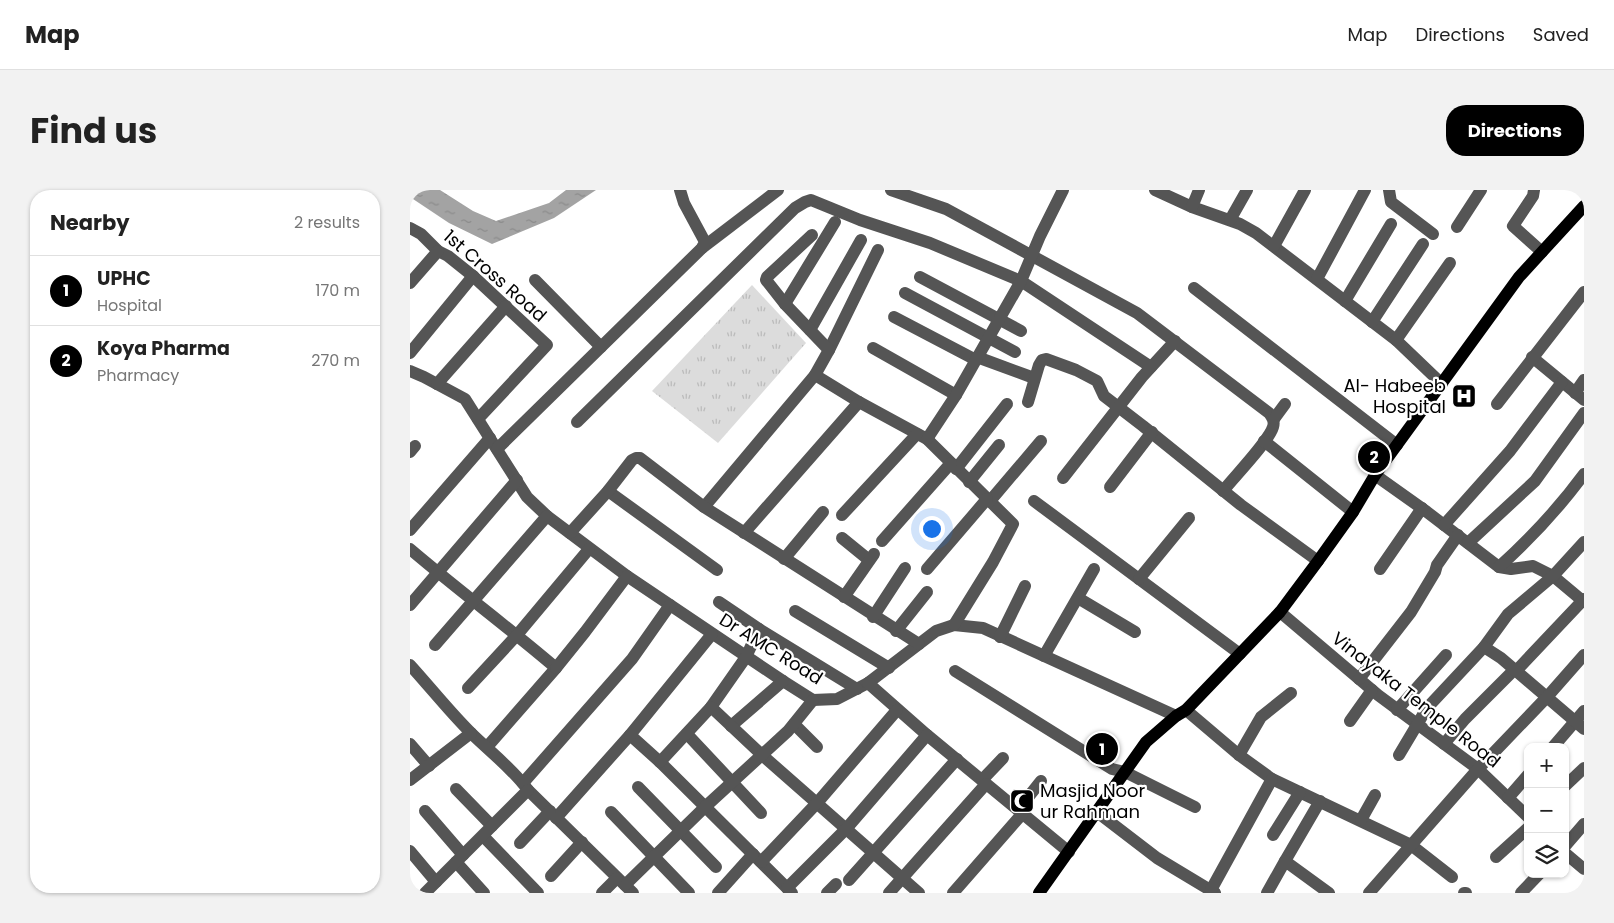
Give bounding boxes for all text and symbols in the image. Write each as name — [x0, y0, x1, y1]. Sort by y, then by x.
text: Map — [25, 18, 80, 51]
text: Map — [1348, 22, 1387, 47]
text: Directions — [1415, 22, 1505, 47]
text: Saved — [1533, 22, 1589, 47]
button: Directions — [1446, 105, 1584, 156]
text: Find us — [30, 106, 157, 155]
text: Nearby — [50, 208, 130, 237]
text: 2 results — [294, 211, 360, 234]
street label: 1st Cross Road — [438, 224, 552, 327]
text: UPHC — [97, 265, 151, 292]
text: 1 — [63, 279, 69, 302]
text: 170 m — [315, 279, 360, 302]
text: Hospital — [97, 294, 162, 317]
text: Koya Pharma — [97, 335, 230, 362]
text: 2 — [61, 349, 71, 372]
text: 270 m — [311, 349, 360, 372]
text: Pharmacy — [97, 364, 179, 387]
place label: Al- Habeeb Hospital — [1343, 373, 1446, 419]
hospital icon: Al- Habeeb Hospital — [1451, 383, 1477, 409]
pin: 2 — [1358, 438, 1390, 476]
your location — [919, 516, 945, 542]
street label: Dr AMC Road — [715, 607, 828, 690]
street label: Vinayaka Temple Road — [1327, 626, 1506, 773]
pin: 1 — [1086, 730, 1118, 768]
map controls — [1524, 743, 1569, 878]
button: + — [1524, 743, 1569, 788]
place label: Masjid Noor ur Rahman — [1040, 778, 1146, 824]
mosque icon: Masjid Noor ur Rahman — [1009, 788, 1035, 814]
button: − — [1524, 788, 1569, 833]
button: layers — [1524, 833, 1569, 878]

